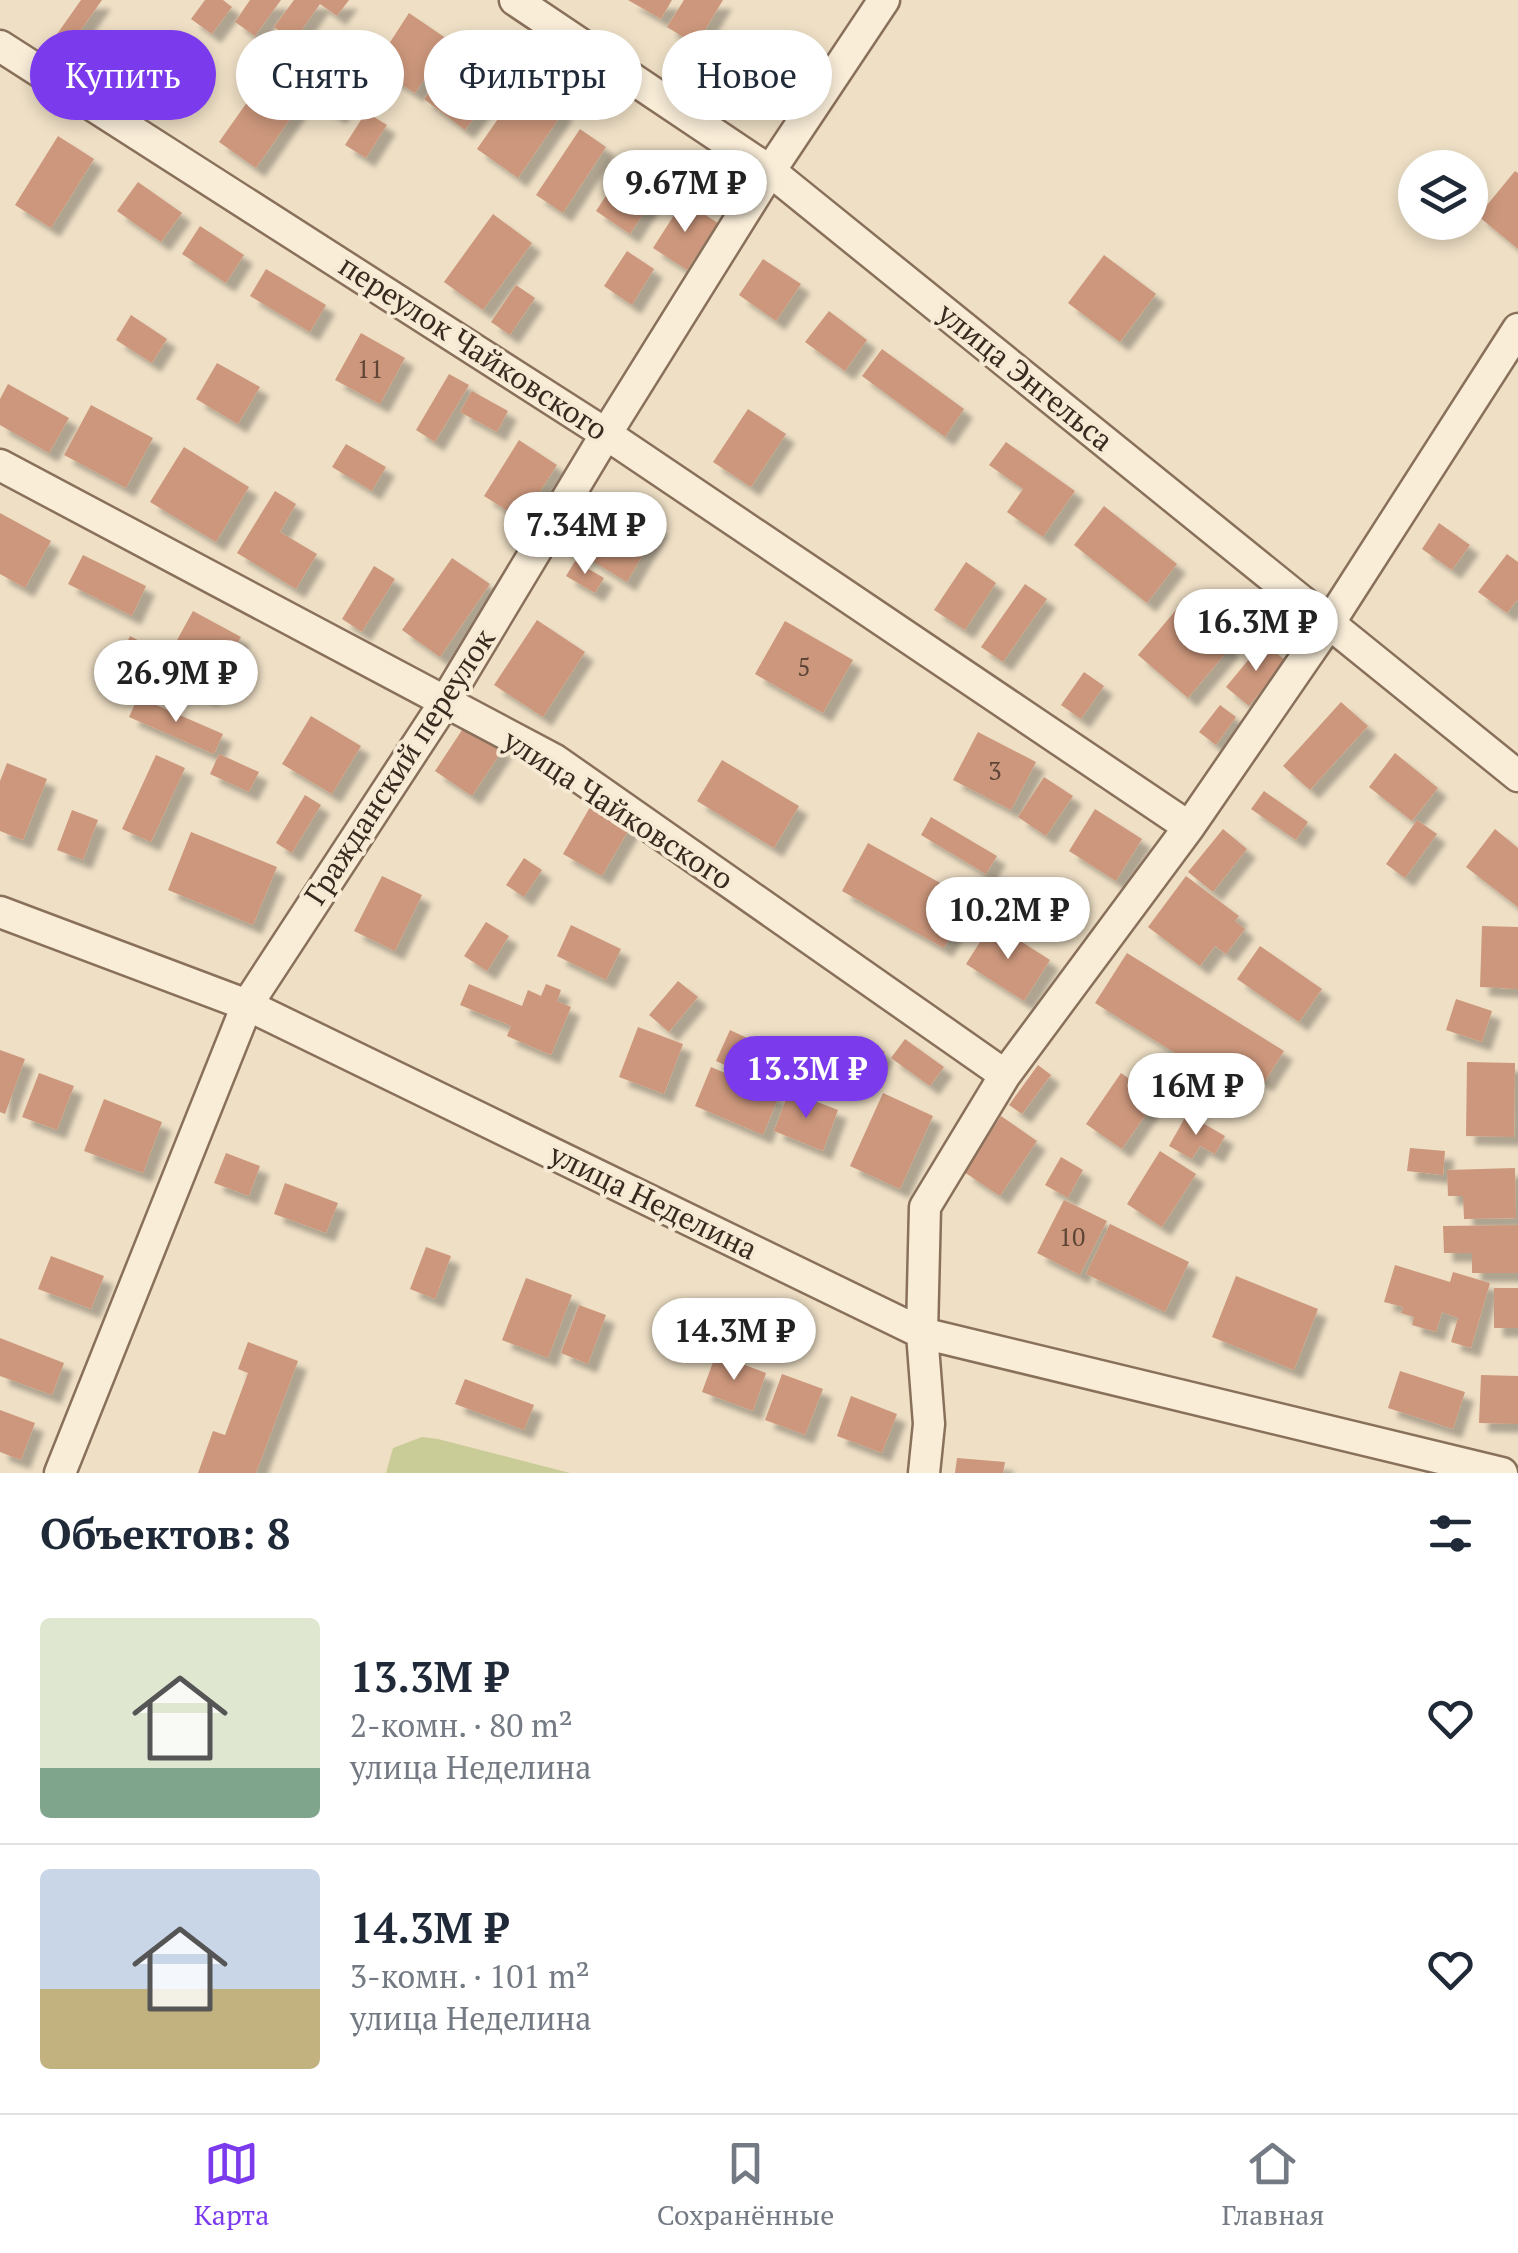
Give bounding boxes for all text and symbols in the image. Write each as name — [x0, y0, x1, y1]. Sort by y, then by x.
chip: Купить — [30, 30, 216, 120]
chip: Снять — [236, 30, 404, 120]
chip: Фильтры — [424, 30, 642, 120]
chip: Новое — [662, 30, 832, 120]
pin: 9.67M ₽ — [593, 150, 777, 235]
map controls — [1398, 150, 1488, 240]
button: layers — [1398, 150, 1488, 240]
text: 9.67M ₽ — [625, 161, 745, 203]
street label: переулок Чайковского — [332, 245, 616, 449]
street label: улица Энгельса — [929, 292, 1122, 459]
house number: 11 — [357, 352, 383, 385]
pin: 7.34M ₽ — [493, 492, 677, 577]
text: 7.34M ₽ — [526, 503, 644, 545]
pin: 16.3M ₽ — [1164, 589, 1348, 674]
text: 16.3M ₽ — [1196, 600, 1316, 642]
street label: Гражданский переулок — [295, 620, 504, 912]
pin: 26.9M ₽ — [84, 640, 268, 725]
house number: 5 — [797, 650, 811, 683]
text: 26.9M ₽ — [116, 651, 236, 693]
street label: улица Чайковского — [495, 719, 741, 899]
house number: 3 — [988, 754, 1002, 787]
pin: 10.2M ₽ — [916, 877, 1100, 962]
text: 10.2M ₽ — [948, 888, 1068, 930]
pin: 13.3M ₽ — [714, 1036, 898, 1121]
text: 13.3M ₽ — [746, 1047, 866, 1089]
pin: 16M ₽ — [1126, 1053, 1266, 1138]
text: 16M ₽ — [1150, 1064, 1242, 1106]
street label: улица Неделина — [542, 1133, 764, 1269]
house number: 10 — [1059, 1220, 1085, 1253]
pin: 14.3M ₽ — [642, 1298, 826, 1383]
text: 14.3M ₽ — [674, 1309, 794, 1351]
text: Объектов: 8 — [40, 1505, 291, 1561]
icon: filters — [1423, 1506, 1478, 1561]
text: 13.3M ₽ — [350, 1648, 508, 1704]
icon: home — [120, 1658, 240, 1778]
icon: heart — [1423, 1691, 1478, 1746]
text: 2-комн. · 80 m² — [350, 1704, 573, 1746]
text: улица Неделина — [350, 1746, 591, 1788]
text: 14.3M ₽ — [350, 1899, 508, 1955]
icon: home — [120, 1909, 240, 2029]
icon: heart — [1423, 1942, 1478, 1997]
text: 3-комн. · 101 m² — [350, 1955, 590, 1997]
text: улица Неделина — [350, 1997, 591, 2039]
tab: Карта — [194, 2136, 269, 2233]
tab: Сохранённые — [657, 2136, 834, 2233]
tab: Главная — [1222, 2136, 1324, 2233]

